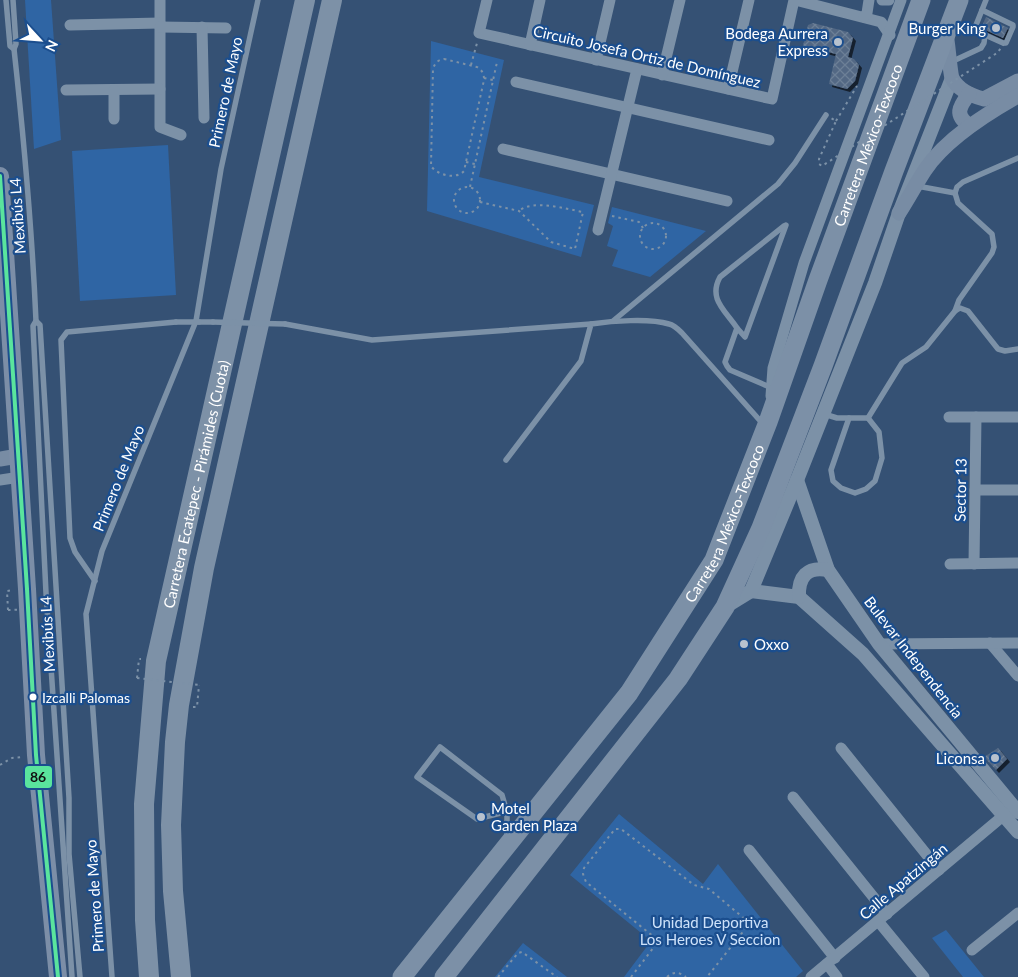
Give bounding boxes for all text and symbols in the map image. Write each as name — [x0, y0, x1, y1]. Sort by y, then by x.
north arrow — [15, 15, 65, 65]
place label: Burger King — [909, 19, 986, 37]
street label: Circuito Josefa Ortiz de Domínguez — [532, 21, 763, 91]
marker: Burger King — [990, 22, 1002, 34]
place label: Bodega Aurrera Express — [725, 24, 828, 59]
street label: Primero de Mayo — [204, 35, 246, 149]
marker: Bodega Aurrera Express — [832, 36, 844, 48]
text: N — [42, 37, 62, 54]
street label: Carretera México-Texcoco — [830, 61, 906, 229]
street label: Mexibús L4 — [5, 177, 29, 255]
street label: Carretera Ecatepec - Pirámides (Cuota) — [159, 358, 233, 610]
street label: Primero de Mayo — [89, 422, 147, 534]
street label: Carretera México-Texcoco — [680, 442, 767, 606]
street label: Sector 13 — [950, 458, 970, 522]
street label: Bulevar Independencia — [861, 593, 967, 721]
street label: Mexibús L4 — [36, 595, 58, 672]
place label: Oxxo — [754, 635, 789, 653]
marker: Oxxo — [738, 638, 750, 650]
place label: Izcalli Palomas — [42, 689, 130, 706]
marker: Izcalli Palomas — [28, 692, 38, 702]
place label: Liconsa — [936, 749, 985, 767]
marker: Liconsa — [989, 752, 1001, 764]
line badge: 86 — [24, 765, 53, 789]
text: 86 — [30, 768, 46, 785]
place label: Motel Garden Plaza — [491, 799, 577, 834]
marker: Motel Garden Plaza — [475, 811, 487, 823]
street label: Primero de Mayo — [81, 839, 107, 953]
street label: Calle Apatzingán — [855, 839, 951, 923]
park label: Unidad Deportiva Los Heroes V Seccion — [640, 913, 780, 948]

